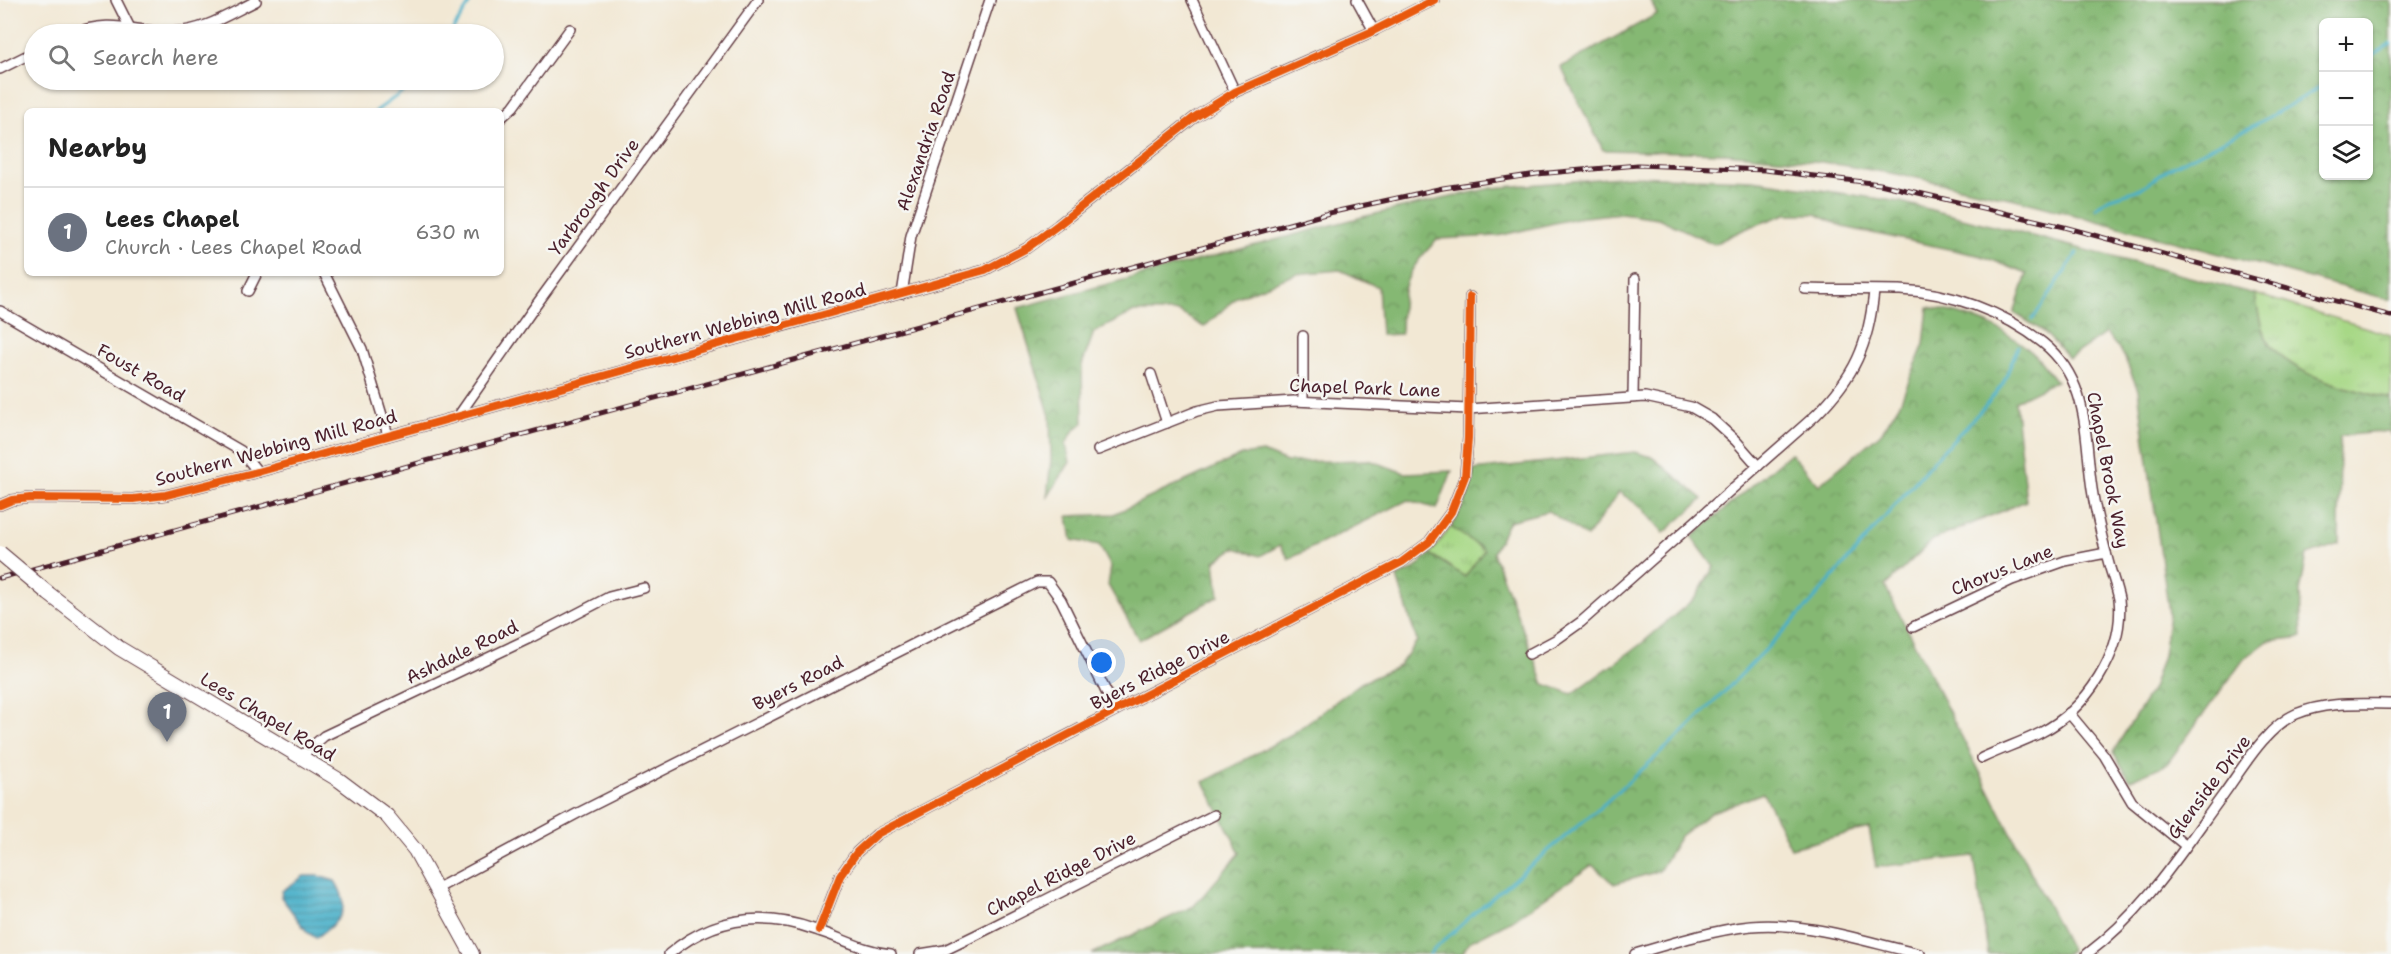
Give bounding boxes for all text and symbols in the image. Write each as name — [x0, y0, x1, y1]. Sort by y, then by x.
map controls — [2319, 18, 2373, 180]
button: + — [2319, 18, 2373, 72]
search box — [24, 24, 504, 90]
icon: search — [45, 41, 78, 74]
text: Search here — [93, 43, 219, 72]
street label: Alexandria Road — [891, 68, 961, 214]
button: − — [2319, 72, 2373, 126]
button: layers — [2319, 126, 2373, 180]
text: Nearby — [48, 130, 147, 165]
street label: Yarbrough Drive — [543, 133, 645, 261]
text: Lees Chapel — [105, 205, 239, 234]
text: 1 — [63, 219, 72, 245]
text: 630 m — [416, 219, 480, 245]
text: Church · Lees Chapel Road — [105, 234, 362, 260]
street label: Southern Webbing Mill Road — [622, 277, 868, 365]
street label: Foust Road — [92, 338, 190, 408]
street label: Chapel Park Lane — [1289, 373, 1441, 403]
street label: Chapel Brook Way — [2081, 390, 2135, 550]
street label: Southern Webbing Mill Road — [153, 404, 399, 492]
street label: Chorus Lane — [1948, 539, 2056, 601]
street label: Ashdale Road — [402, 614, 522, 690]
street label: Byers Ridge Drive — [1086, 624, 1234, 716]
your location — [1087, 648, 1116, 677]
street label: Byers Road — [749, 650, 847, 716]
street label: Lees Chapel Road — [196, 667, 340, 767]
pin: 1 — [148, 692, 186, 742]
street label: Glenside Drive — [2162, 730, 2256, 844]
street label: Chapel Ridge Drive — [982, 826, 1140, 922]

